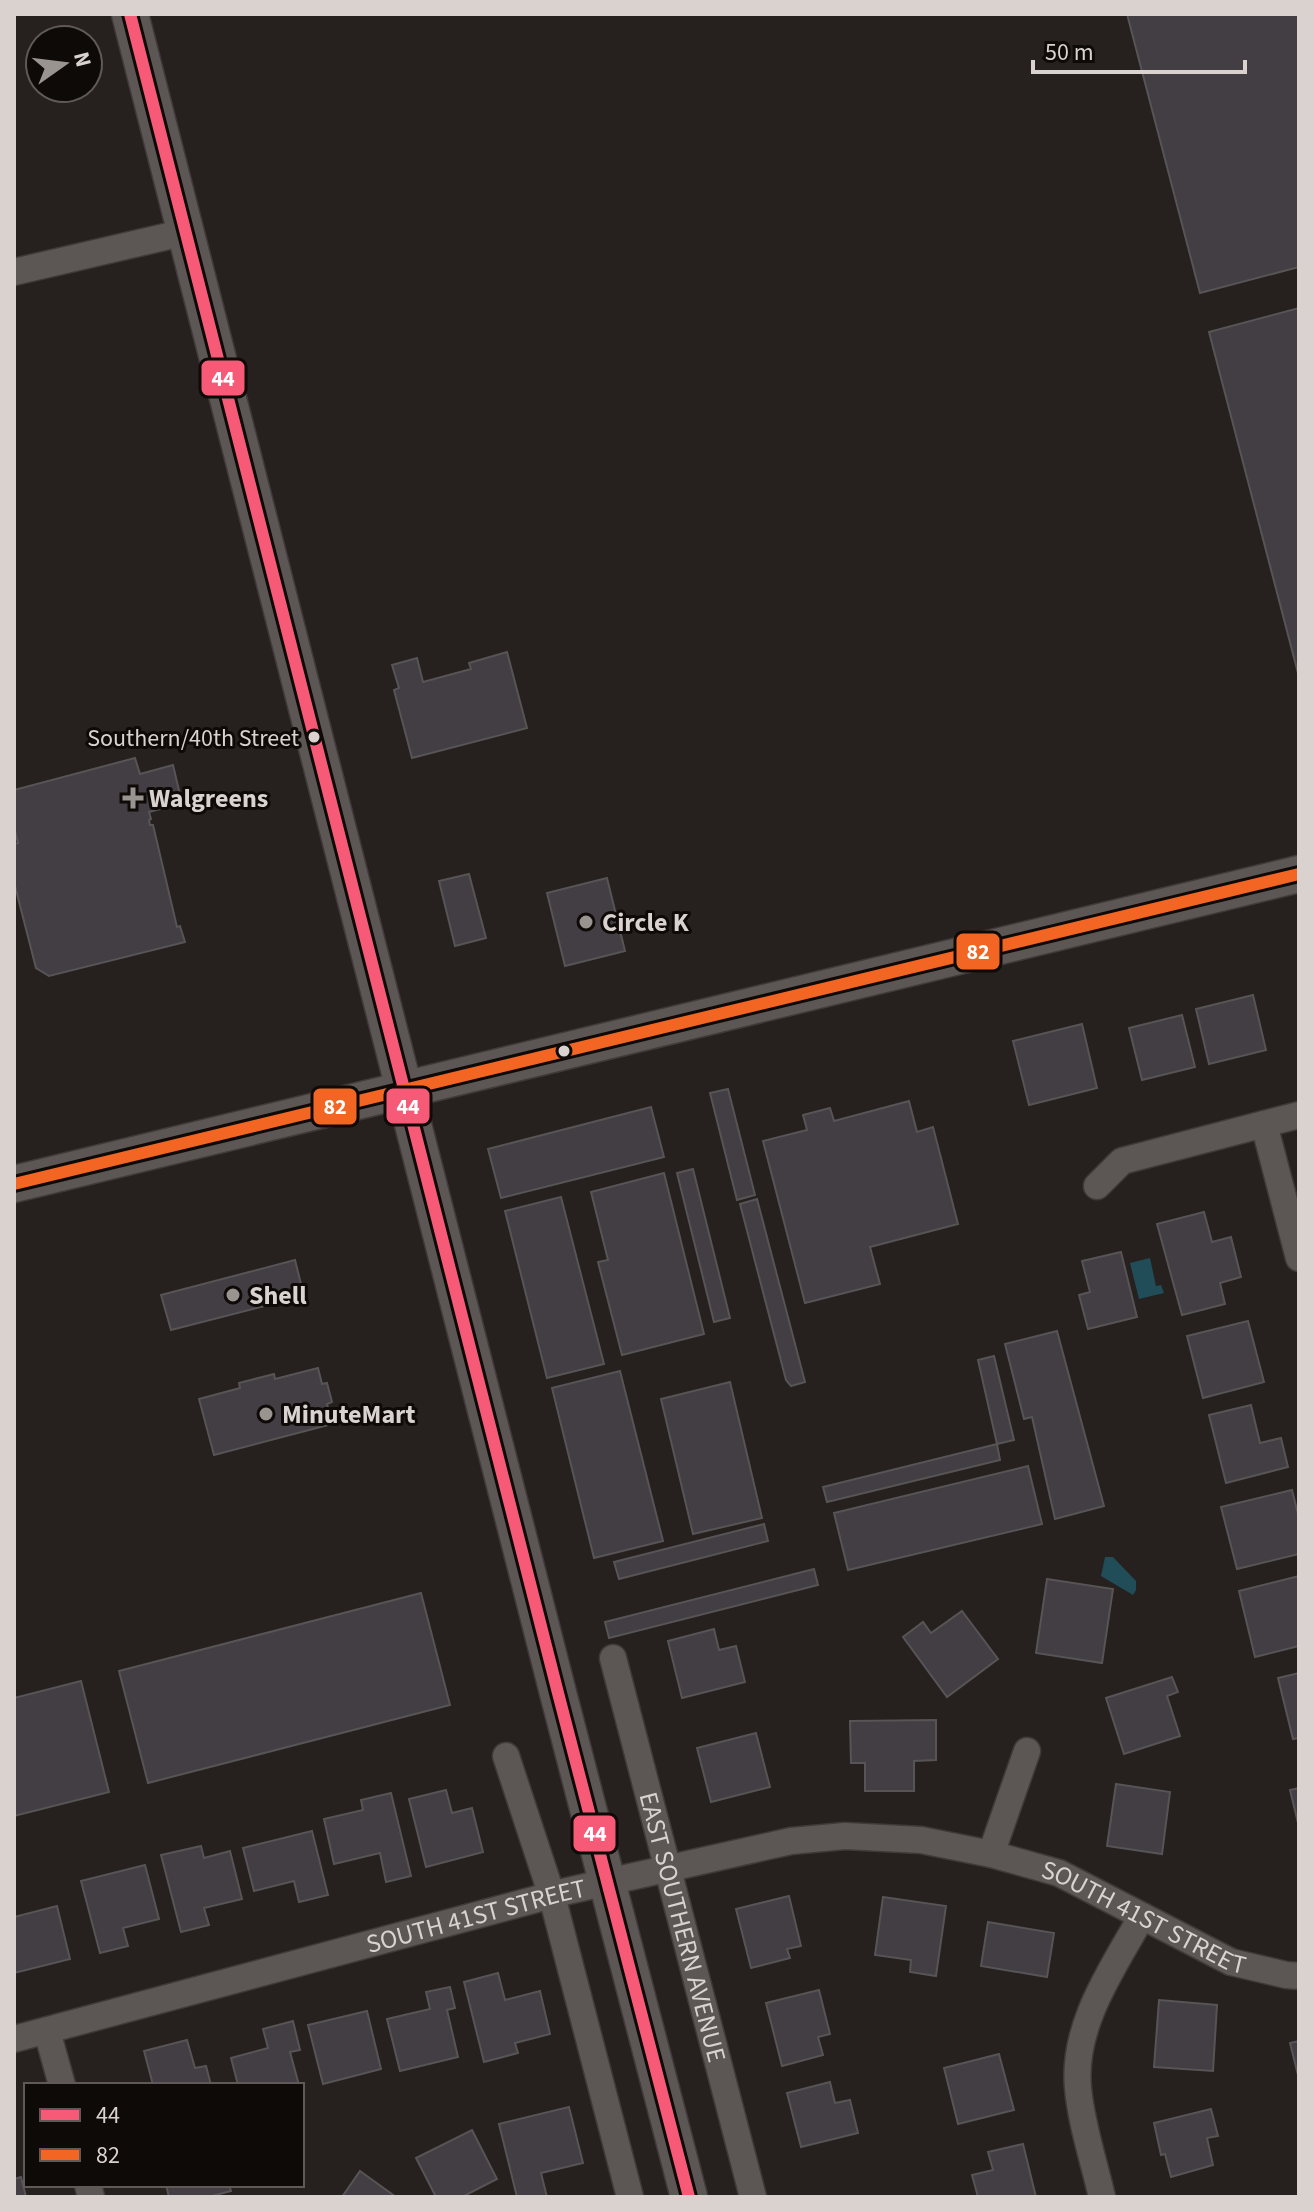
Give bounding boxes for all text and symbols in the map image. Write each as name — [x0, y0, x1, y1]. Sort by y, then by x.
north arrow — [24, 24, 104, 104]
scale bar — [1033, 24, 1245, 74]
text: 50 m — [1045, 35, 1094, 70]
text: N — [65, 48, 100, 70]
line badge: 44 — [200, 359, 246, 397]
text: 44 — [211, 363, 235, 395]
place label: Southern/40th Street — [87, 721, 299, 756]
marker: Southern/40th Street — [306, 729, 322, 745]
place label: Walgreens — [149, 780, 268, 817]
marker: Walgreens — [124, 789, 142, 807]
place label: Circle K — [602, 904, 690, 941]
marker: Circle K — [577, 913, 595, 931]
line badge: 82 — [955, 932, 1001, 971]
text: 82 — [966, 936, 990, 968]
unlabelled marker — [556, 1043, 572, 1059]
line badge: 82 — [312, 1087, 358, 1126]
line badge: 44 — [385, 1087, 431, 1125]
text: 82 — [323, 1091, 347, 1123]
text: 44 — [396, 1091, 420, 1123]
place label: Shell — [249, 1277, 307, 1314]
marker: Shell — [224, 1286, 242, 1304]
place label: MinuteMart — [282, 1396, 415, 1433]
marker: MinuteMart — [257, 1405, 275, 1423]
street label: EAST SOUTHERN AVENUE — [630, 1788, 735, 2066]
line badge: 44 — [572, 1814, 617, 1853]
text: 44 — [583, 1818, 607, 1850]
street label: SOUTH 41ST STREET — [1037, 1851, 1250, 1984]
street label: SOUTH 41ST STREET — [362, 1869, 589, 1963]
legend — [24, 2083, 304, 2187]
text: 44 — [96, 2098, 120, 2133]
text: 82 — [96, 2138, 120, 2173]

